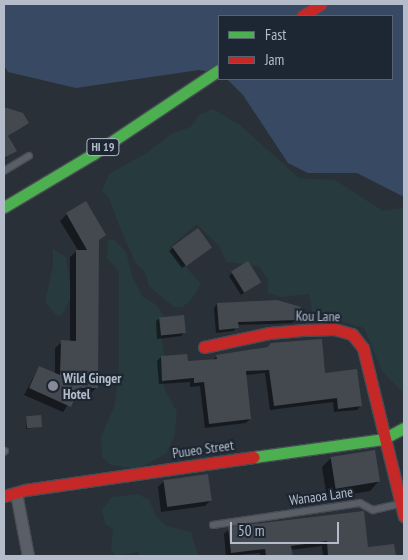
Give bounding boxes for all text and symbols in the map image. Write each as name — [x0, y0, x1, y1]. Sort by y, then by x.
legend — [218, 15, 393, 80]
text: Fast — [265, 25, 286, 44]
text: Jam — [265, 50, 284, 69]
road number: HI 19 — [86, 138, 120, 156]
street label: Kou Lane — [296, 307, 340, 325]
place label: Wild Ginger Hotel — [63, 370, 121, 402]
marker: Wild Ginger Hotel — [47, 380, 59, 392]
street label: Puueo Street — [171, 436, 235, 462]
street label: Wanaoa Lane — [288, 483, 354, 509]
scale bar — [233, 512, 342, 544]
text: 50 m — [238, 521, 264, 540]

